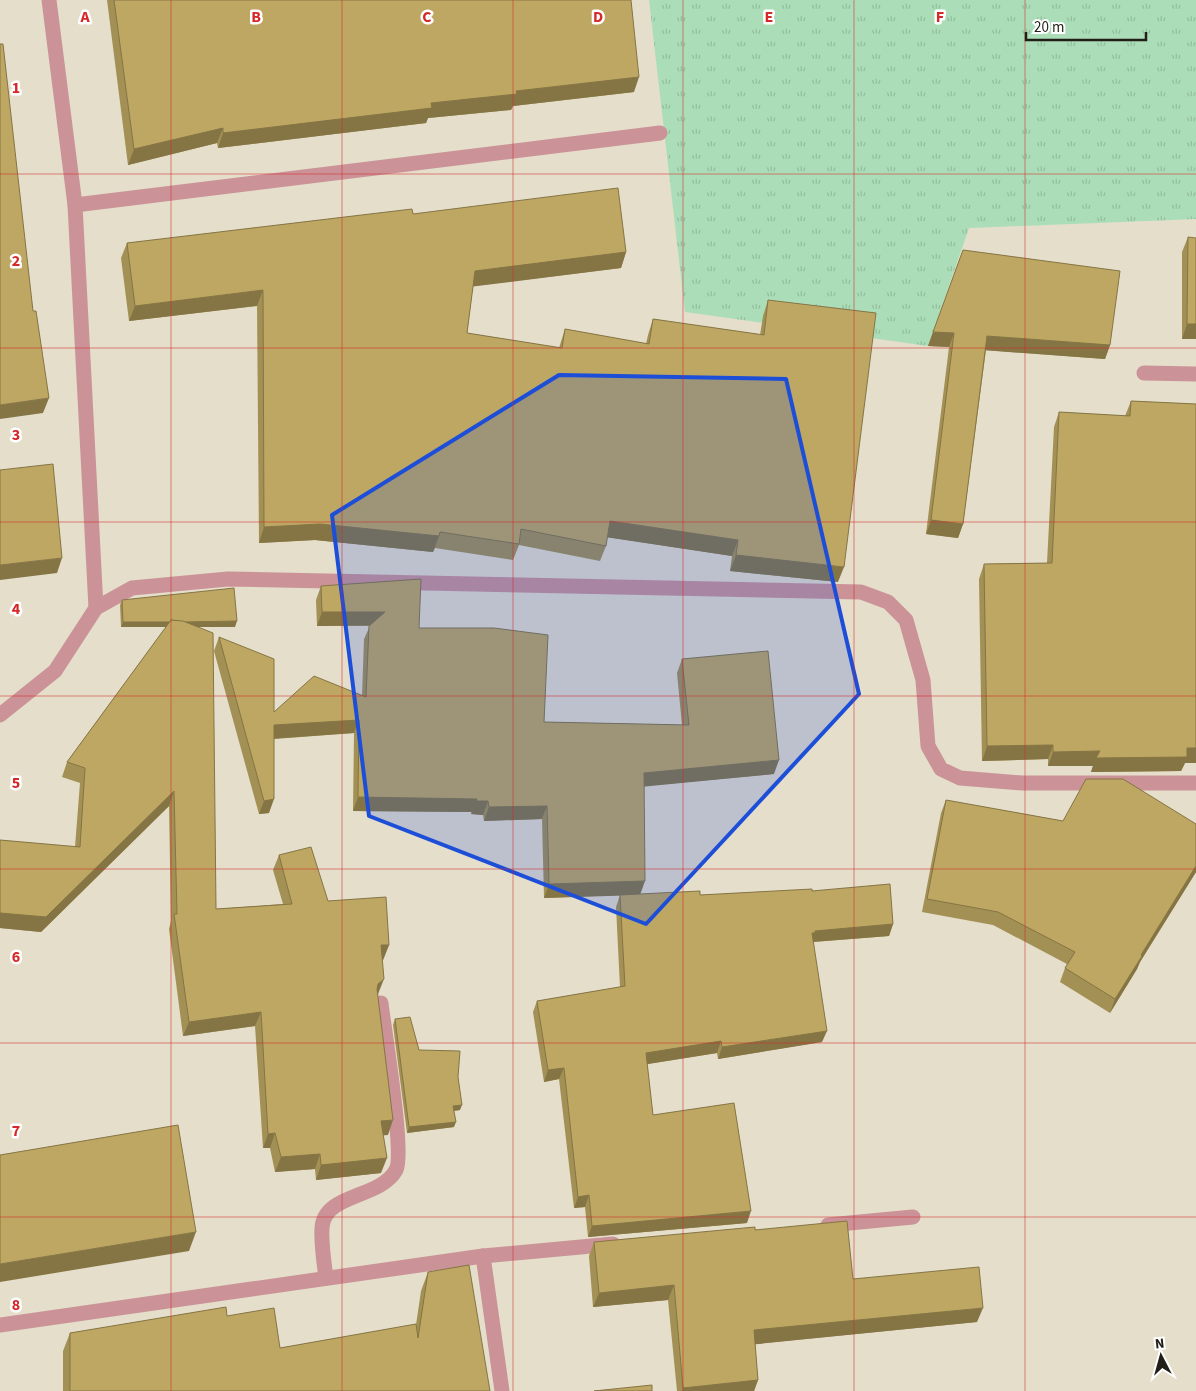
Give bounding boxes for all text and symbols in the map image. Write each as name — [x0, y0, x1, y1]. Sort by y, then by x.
text: A — [79, 6, 90, 28]
text: B — [251, 6, 261, 28]
text: C — [422, 6, 432, 28]
text: D — [593, 6, 603, 28]
text: E — [765, 6, 773, 28]
text: F — [936, 6, 944, 28]
scale bar — [1026, 10, 1146, 42]
text: 20 m — [1034, 17, 1064, 38]
text: 1 — [12, 77, 20, 99]
text: 2 — [12, 250, 20, 272]
text: 3 — [12, 424, 20, 446]
text: 4 — [12, 598, 21, 620]
text: 5 — [12, 772, 20, 794]
text: 6 — [12, 946, 20, 968]
text: 7 — [12, 1120, 20, 1142]
text: 8 — [12, 1294, 20, 1316]
north arrow — [1136, 1331, 1186, 1381]
text: N — [1154, 1334, 1165, 1354]

